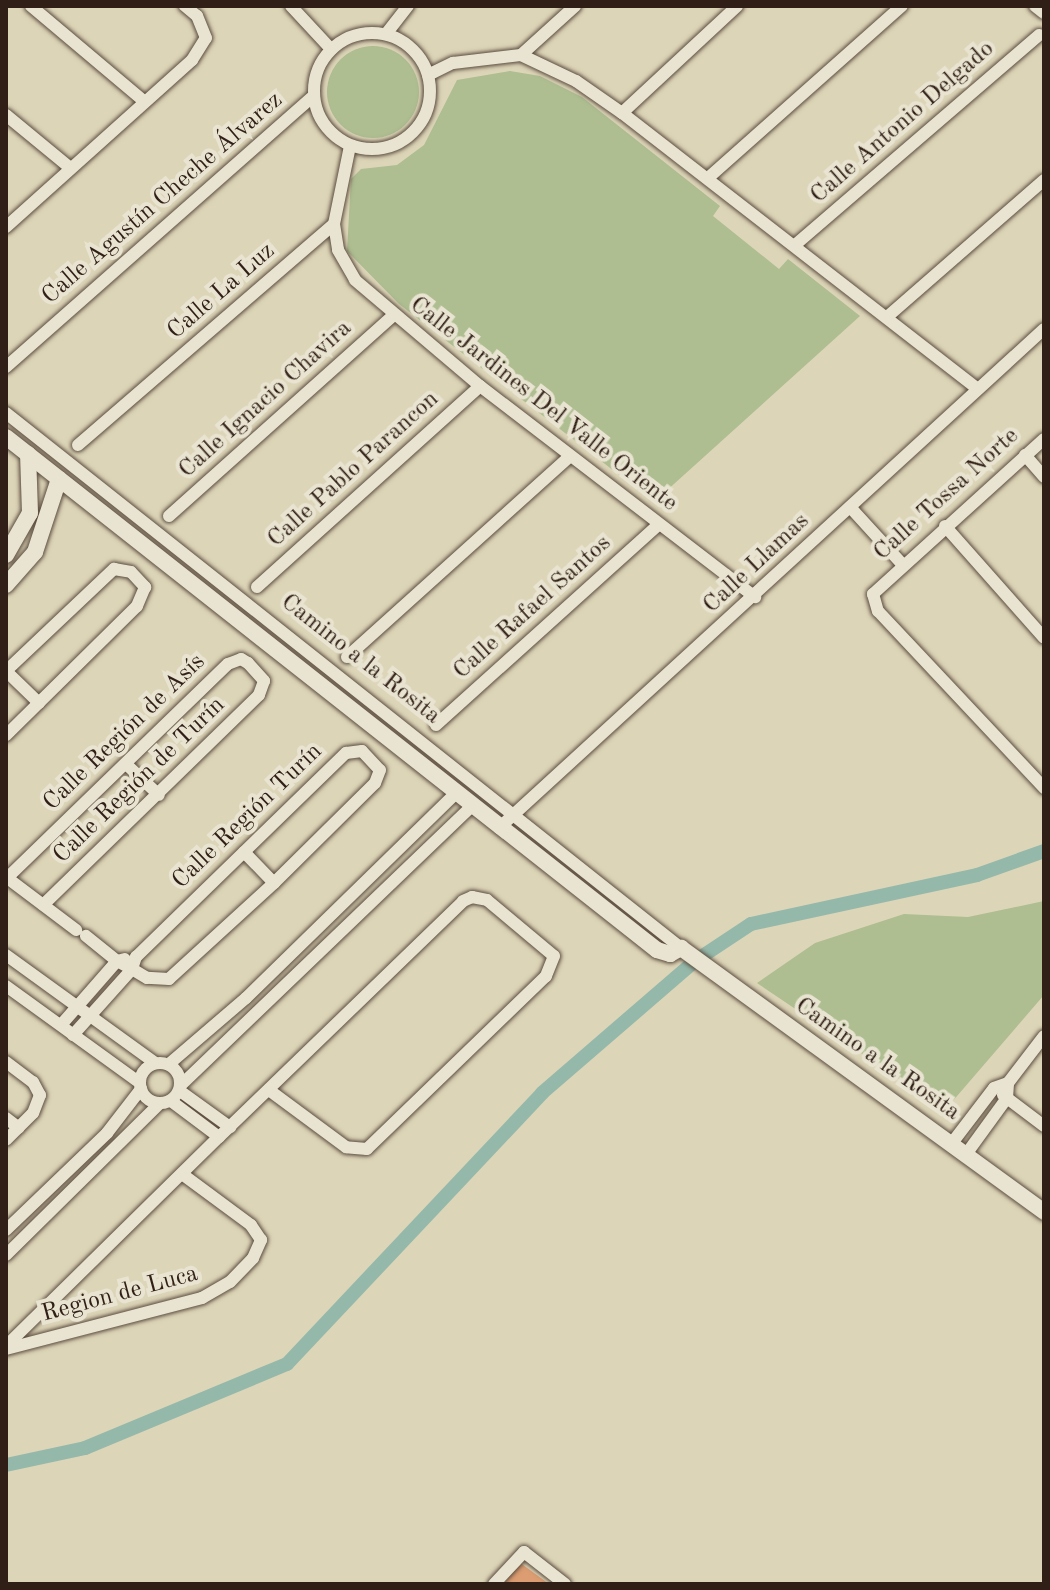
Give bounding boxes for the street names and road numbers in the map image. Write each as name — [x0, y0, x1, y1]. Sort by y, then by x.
street label: Calle Antonio Delgado — [805, 35, 1001, 211]
street label: Calle Agustín Cheche Álvarez — [37, 87, 289, 311]
street label: Calle La Luz — [162, 238, 282, 346]
street label: Calle Jardines Del Valle Oriente — [403, 291, 683, 519]
street label: Calle Ignacio Chavira — [174, 315, 358, 485]
street label: Calle Pablo Parancon — [263, 386, 445, 554]
street label: Calle Tossa Norte — [869, 422, 1025, 568]
street label: Calle Llamas — [698, 508, 816, 620]
street label: Calle Rafael Santos — [448, 530, 618, 686]
street label: Camino a la Rosita — [274, 589, 446, 731]
street label: Calle Región de Asís — [38, 648, 212, 818]
street label: Calle Región de Turín — [48, 692, 232, 870]
street label: Calle Región Turín — [167, 738, 329, 896]
street label: Camino a la Rosita — [789, 992, 965, 1128]
street label: Region de Luca — [39, 1260, 201, 1330]

